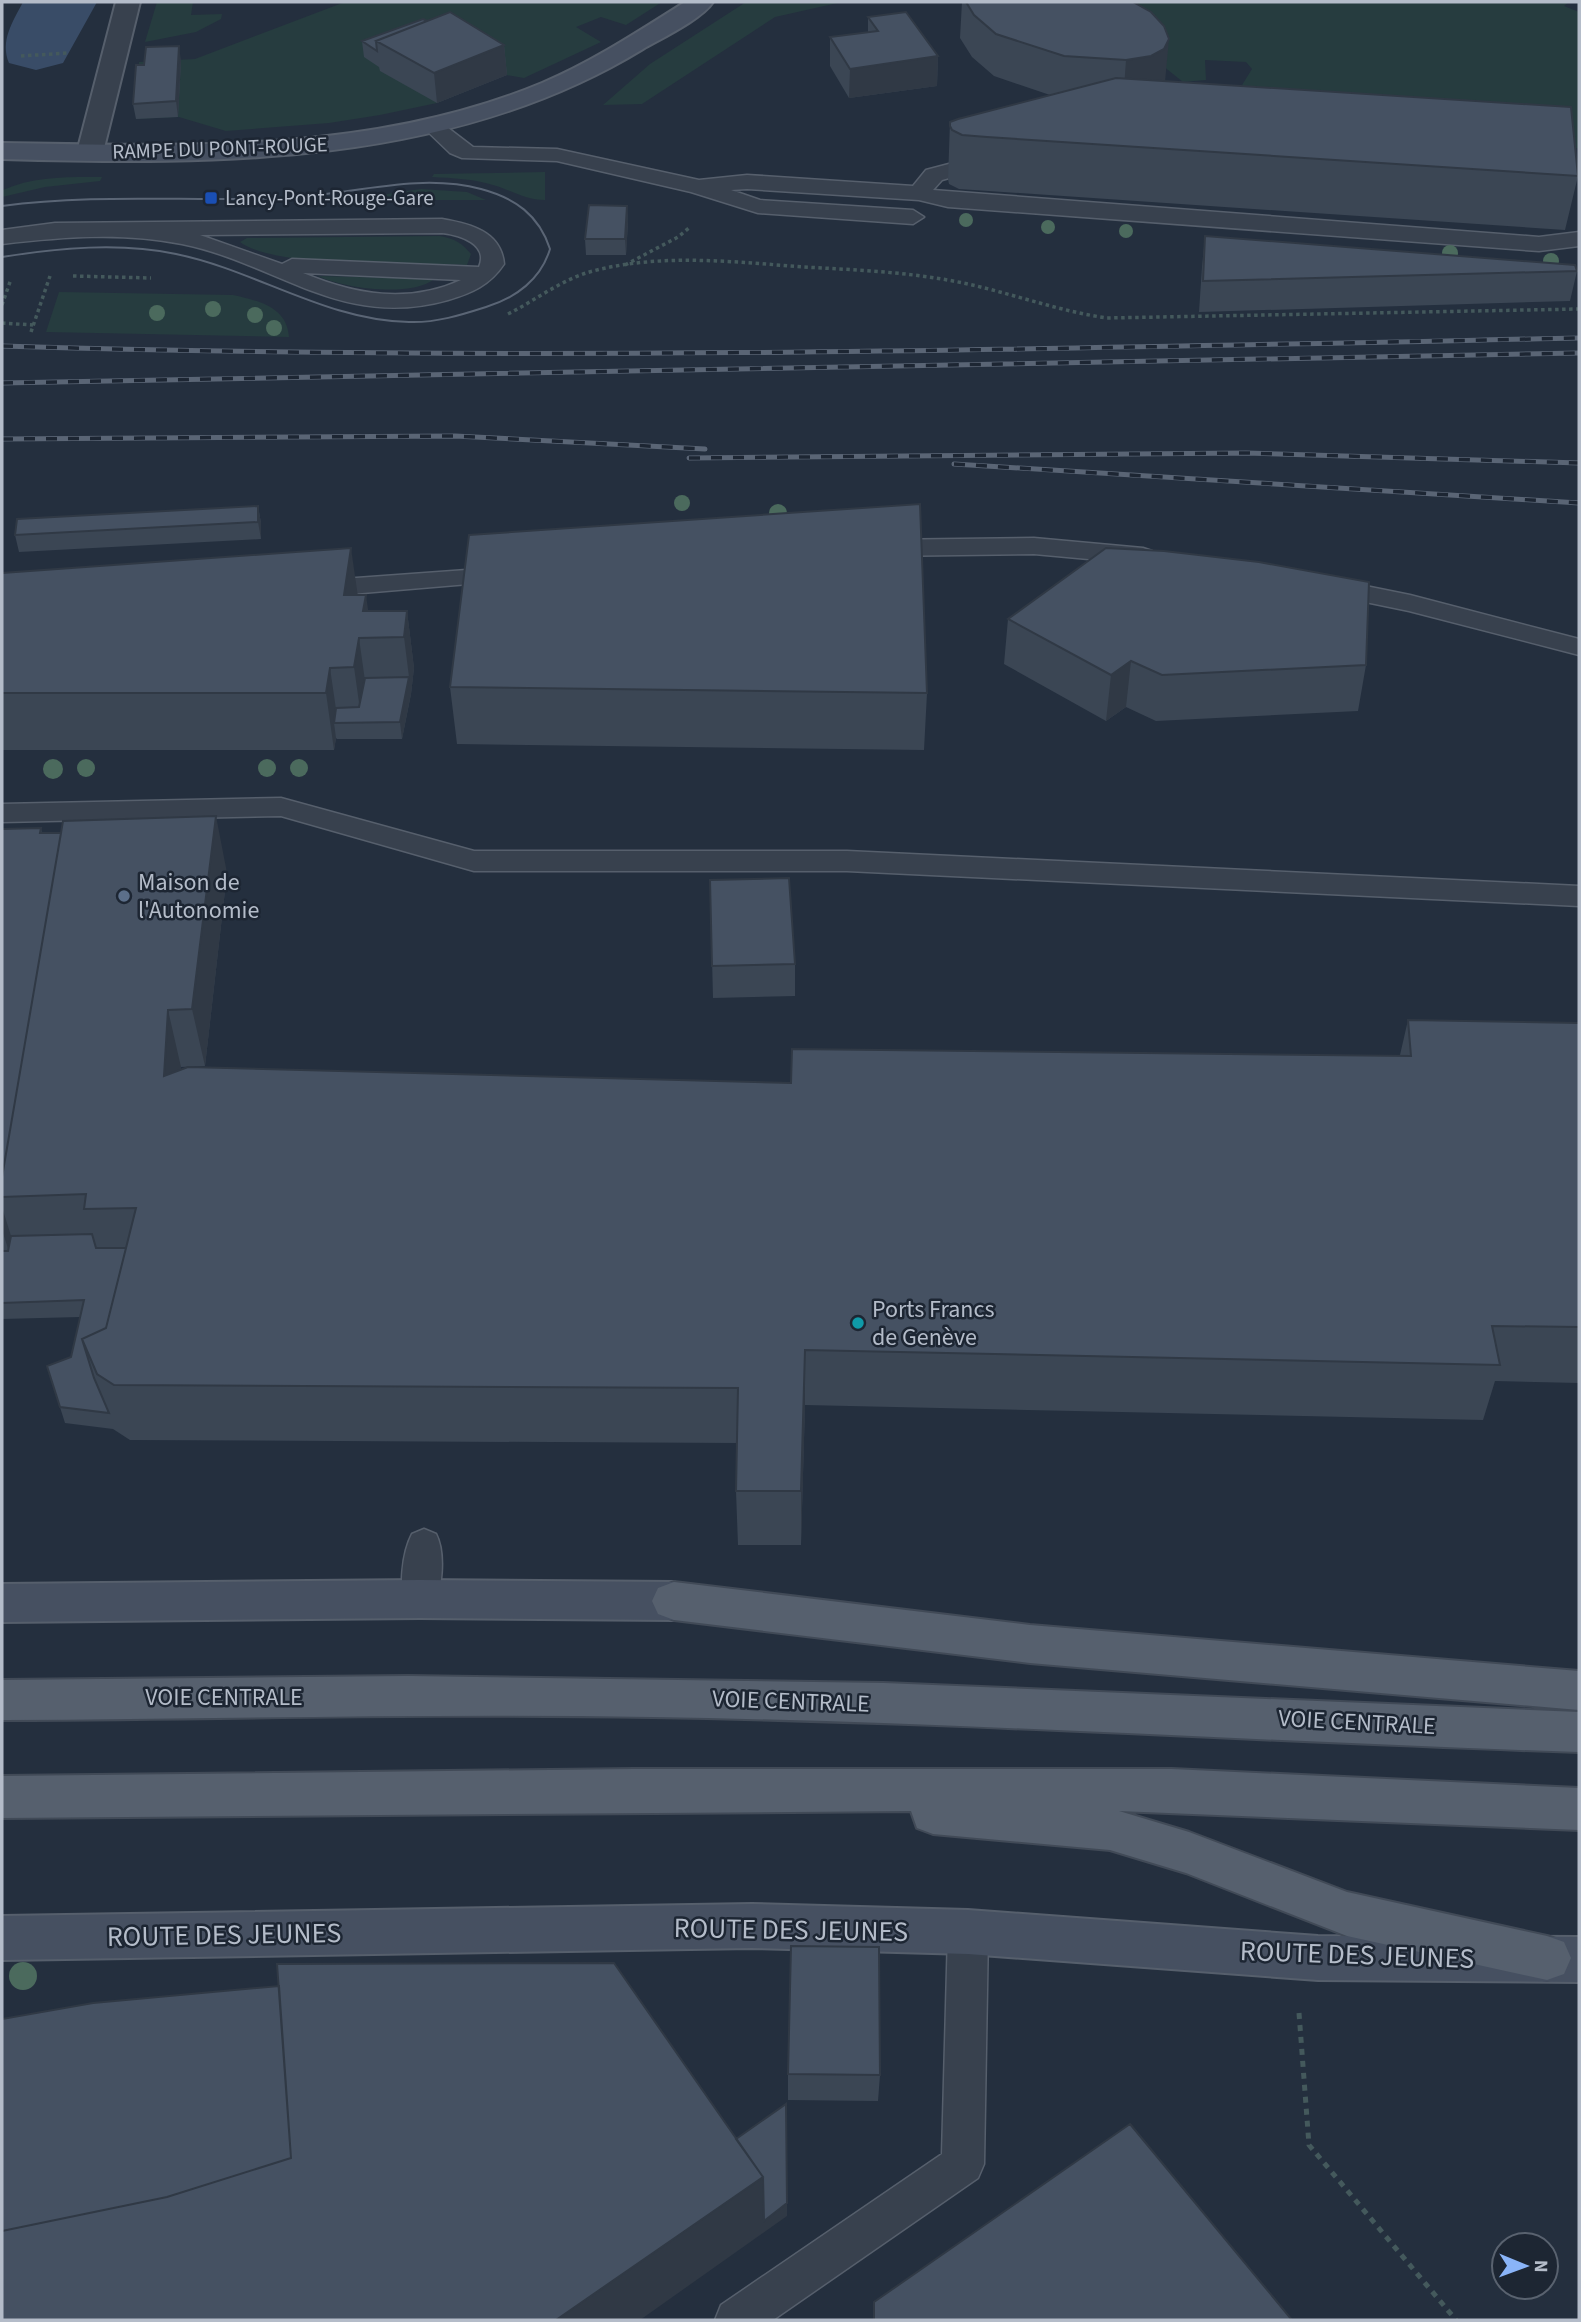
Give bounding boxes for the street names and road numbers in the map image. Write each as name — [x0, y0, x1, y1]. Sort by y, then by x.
street label: RAMPE DU PONT-ROUGE — [112, 129, 328, 167]
street label: VOIE CENTRALE — [145, 1680, 303, 1715]
street label: VOIE CENTRALE — [712, 1681, 870, 1722]
street label: VOIE CENTRALE — [1277, 1701, 1437, 1744]
street label: ROUTE DES JEUNES — [673, 1908, 909, 1952]
street label: ROUTE DES JEUNES — [106, 1913, 342, 1957]
street label: ROUTE DES JEUNES — [1239, 1931, 1475, 1979]

